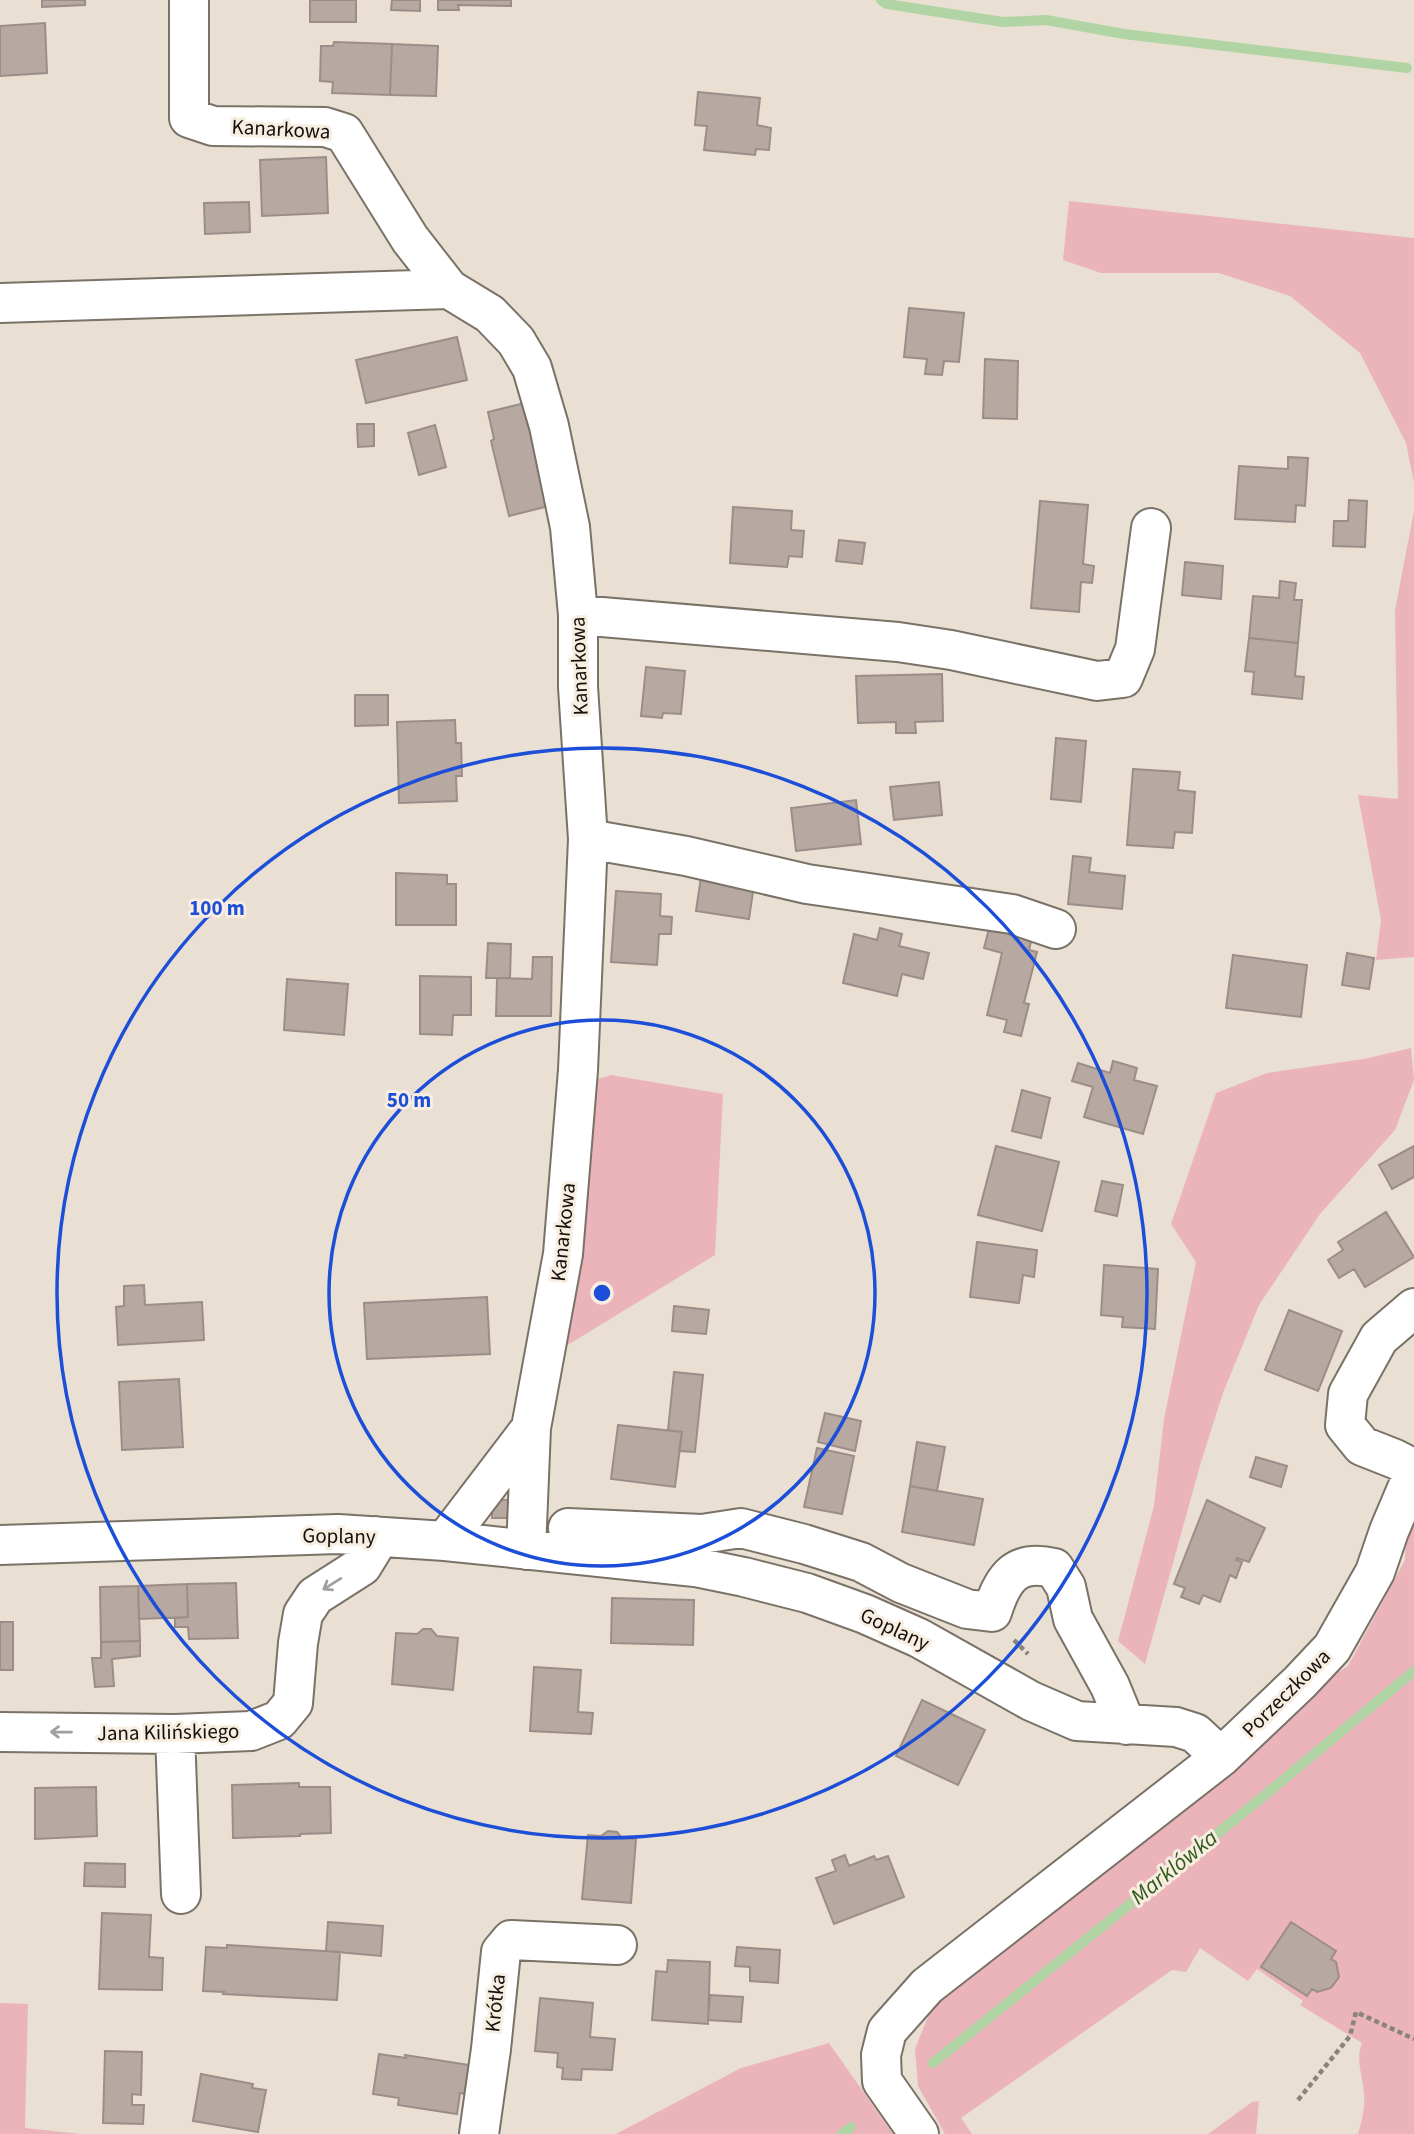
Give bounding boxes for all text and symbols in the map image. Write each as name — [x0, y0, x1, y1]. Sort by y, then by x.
street label: Kanarkowa — [231, 111, 331, 147]
street label: Kanarkowa — [562, 616, 596, 716]
text: 100 m — [189, 893, 245, 923]
text: 50 m — [387, 1085, 431, 1115]
street label: Kanarkowa — [543, 1181, 583, 1283]
centre of rings — [590, 1281, 614, 1305]
street label: Goplany — [302, 1520, 376, 1552]
one-way arrow — [323, 1578, 343, 1592]
street label: Goplany — [855, 1600, 935, 1658]
street label: Porzeczkowa — [1235, 1642, 1337, 1744]
street label: Jana Kilińskiego — [96, 1716, 240, 1748]
one-way arrow — [50, 1725, 73, 1739]
water label: Marklówka — [1123, 1821, 1225, 1913]
street label: Krótka — [477, 1973, 513, 2033]

